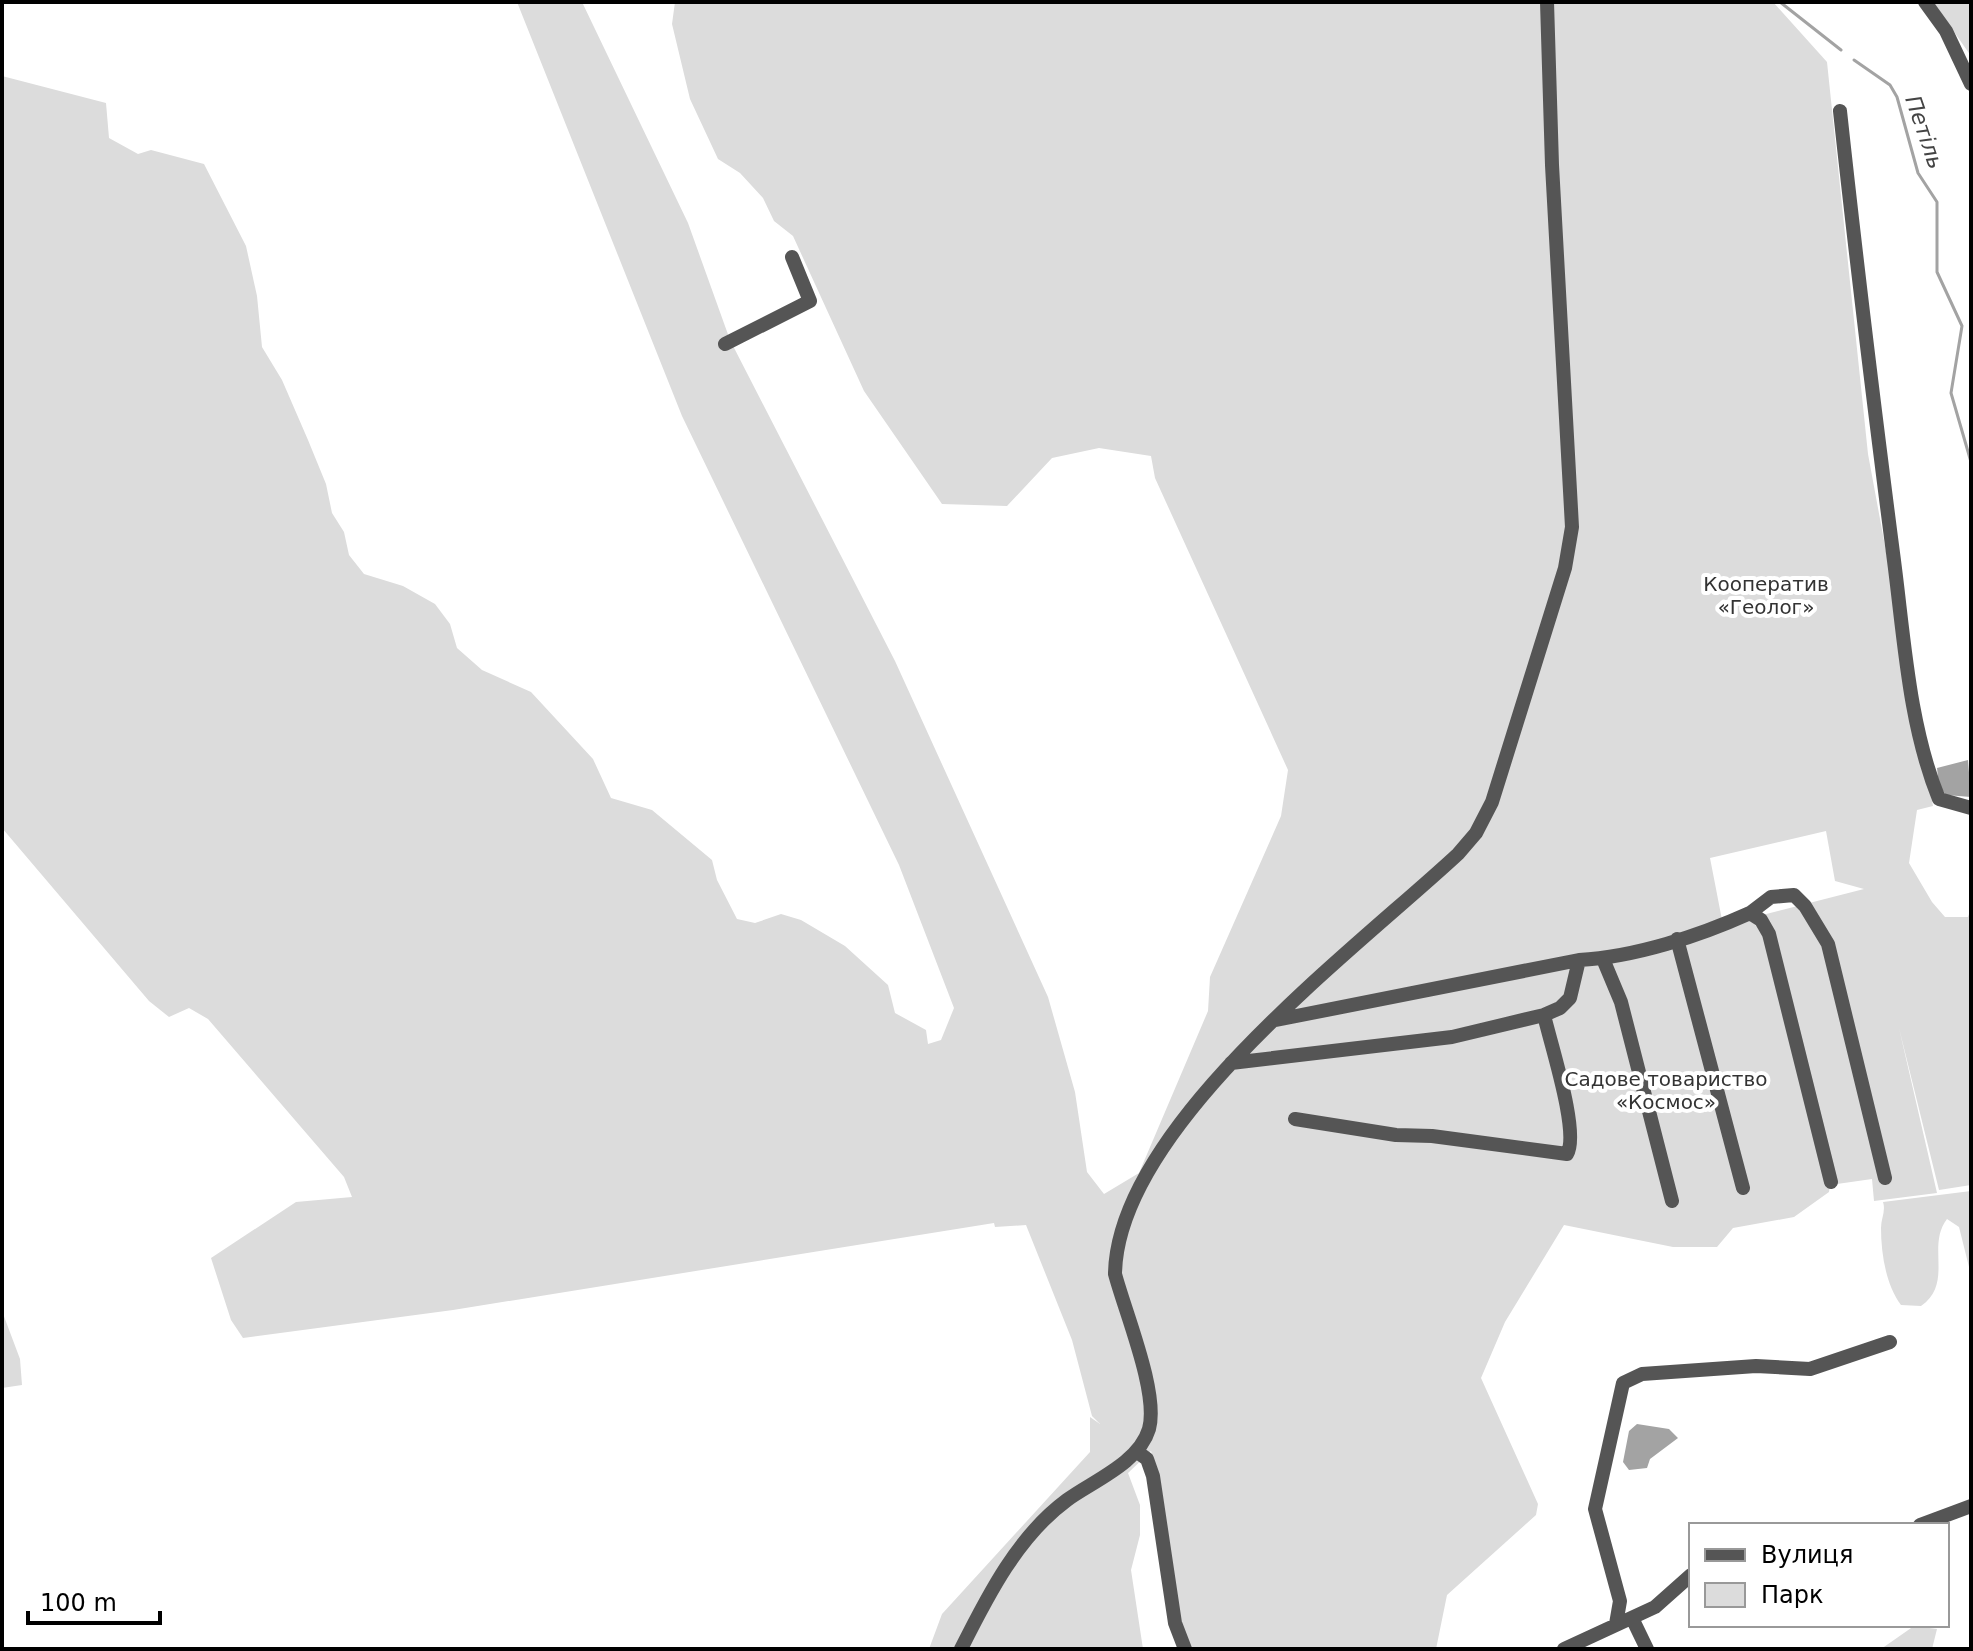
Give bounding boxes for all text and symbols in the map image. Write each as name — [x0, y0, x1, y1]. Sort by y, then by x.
water label: Петіль — [1900, 92, 1949, 172]
park label: Кооператив «Геолог» — [1703, 572, 1829, 619]
park label: Садове товариство «Космос» — [1564, 1067, 1768, 1114]
legend — [1689, 1523, 1949, 1627]
text: Вулиця — [1761, 1541, 1853, 1569]
scale bar — [28, 1575, 160, 1625]
text: Парк — [1761, 1581, 1823, 1609]
text: 100 m — [40, 1589, 117, 1617]

